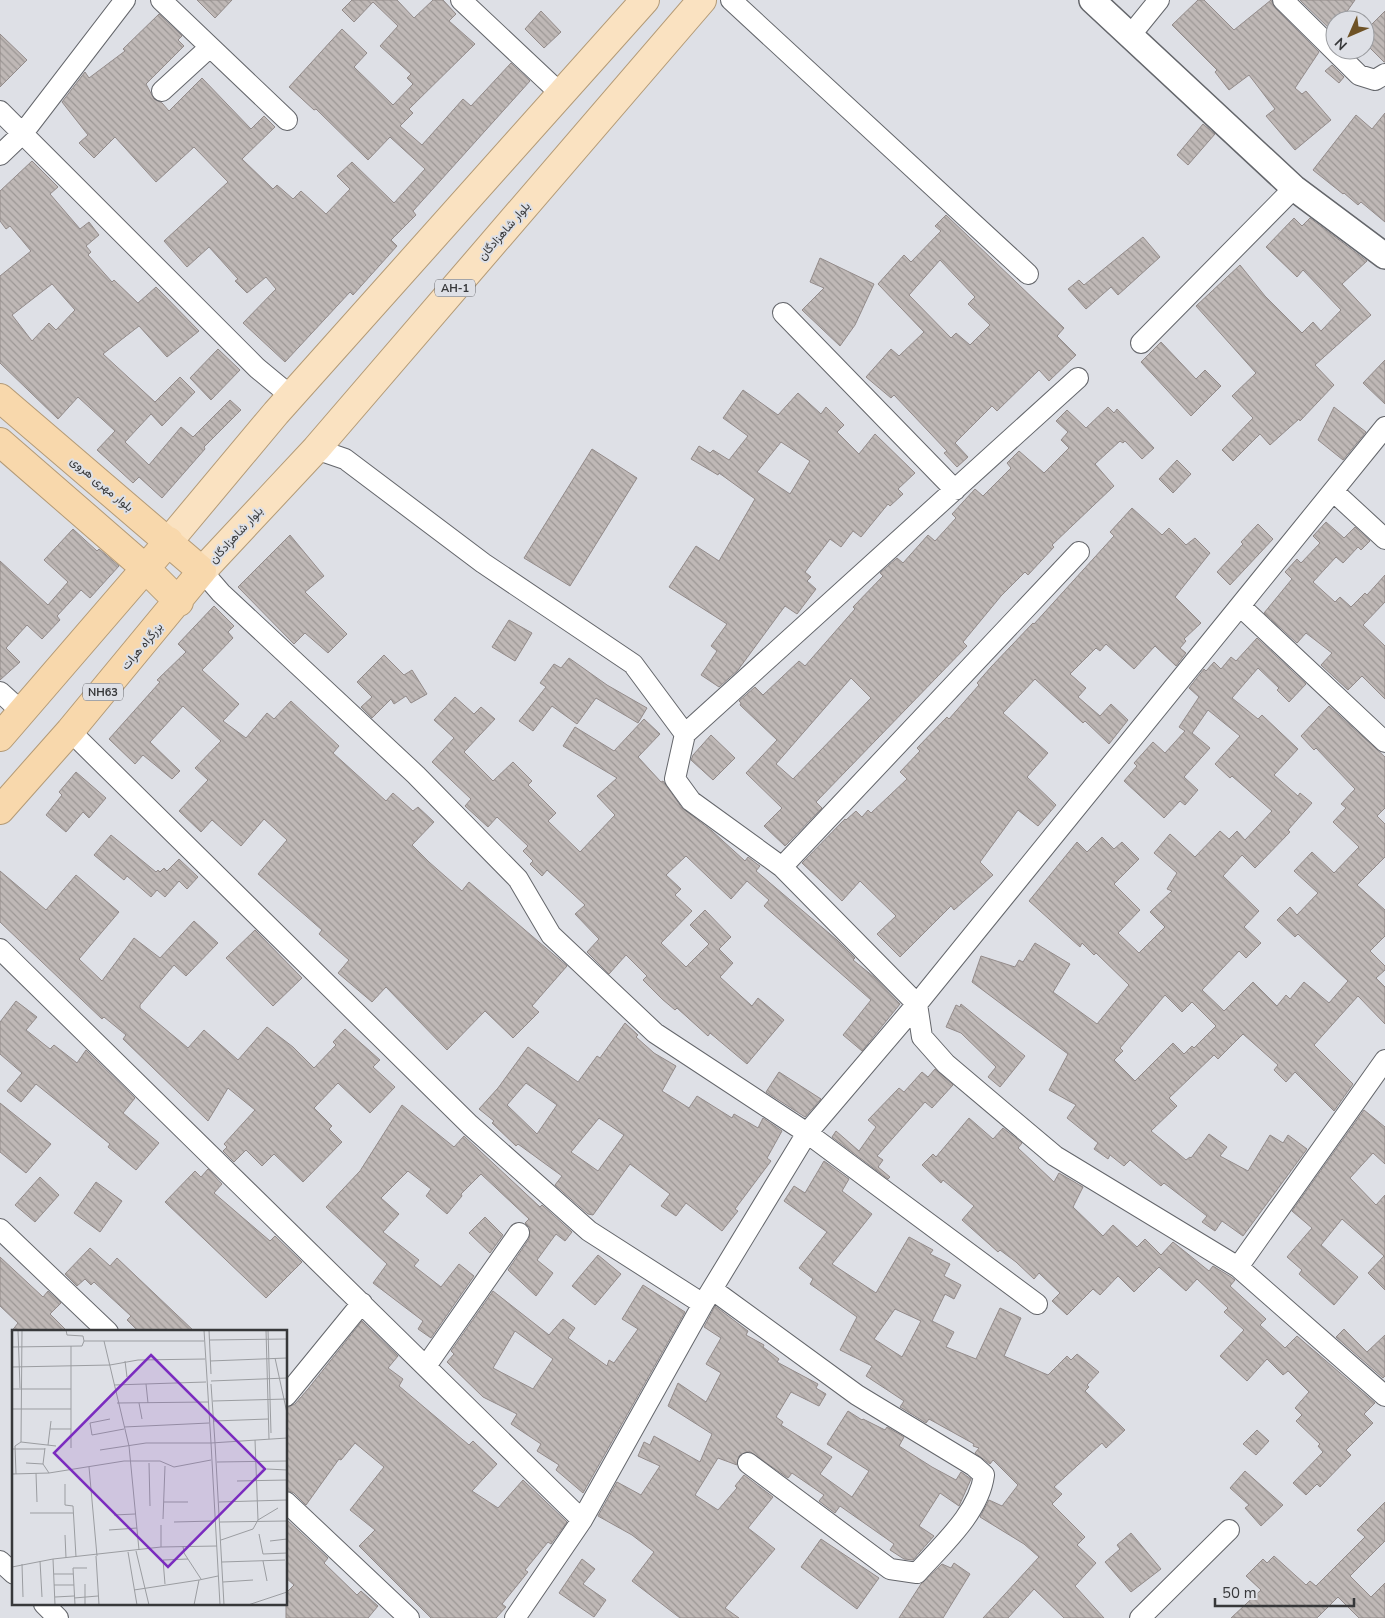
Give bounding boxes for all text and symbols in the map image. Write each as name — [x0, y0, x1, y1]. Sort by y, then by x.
north arrow — [1325, 10, 1375, 60]
text: N — [1331, 33, 1352, 54]
street label: بلوار شاهزادگان — [474, 198, 534, 264]
road number: AH-1 — [435, 280, 475, 296]
street label: بلوار مهری هروی — [67, 453, 137, 515]
street label: بلوار شاهزادگان — [205, 503, 267, 567]
street label: بزرگراه هرات — [118, 619, 166, 673]
road number: NH63 — [83, 684, 123, 700]
inset map — [12, 1330, 288, 1606]
scale bar — [1215, 1576, 1354, 1608]
text: 50 m — [1222, 1583, 1257, 1603]

